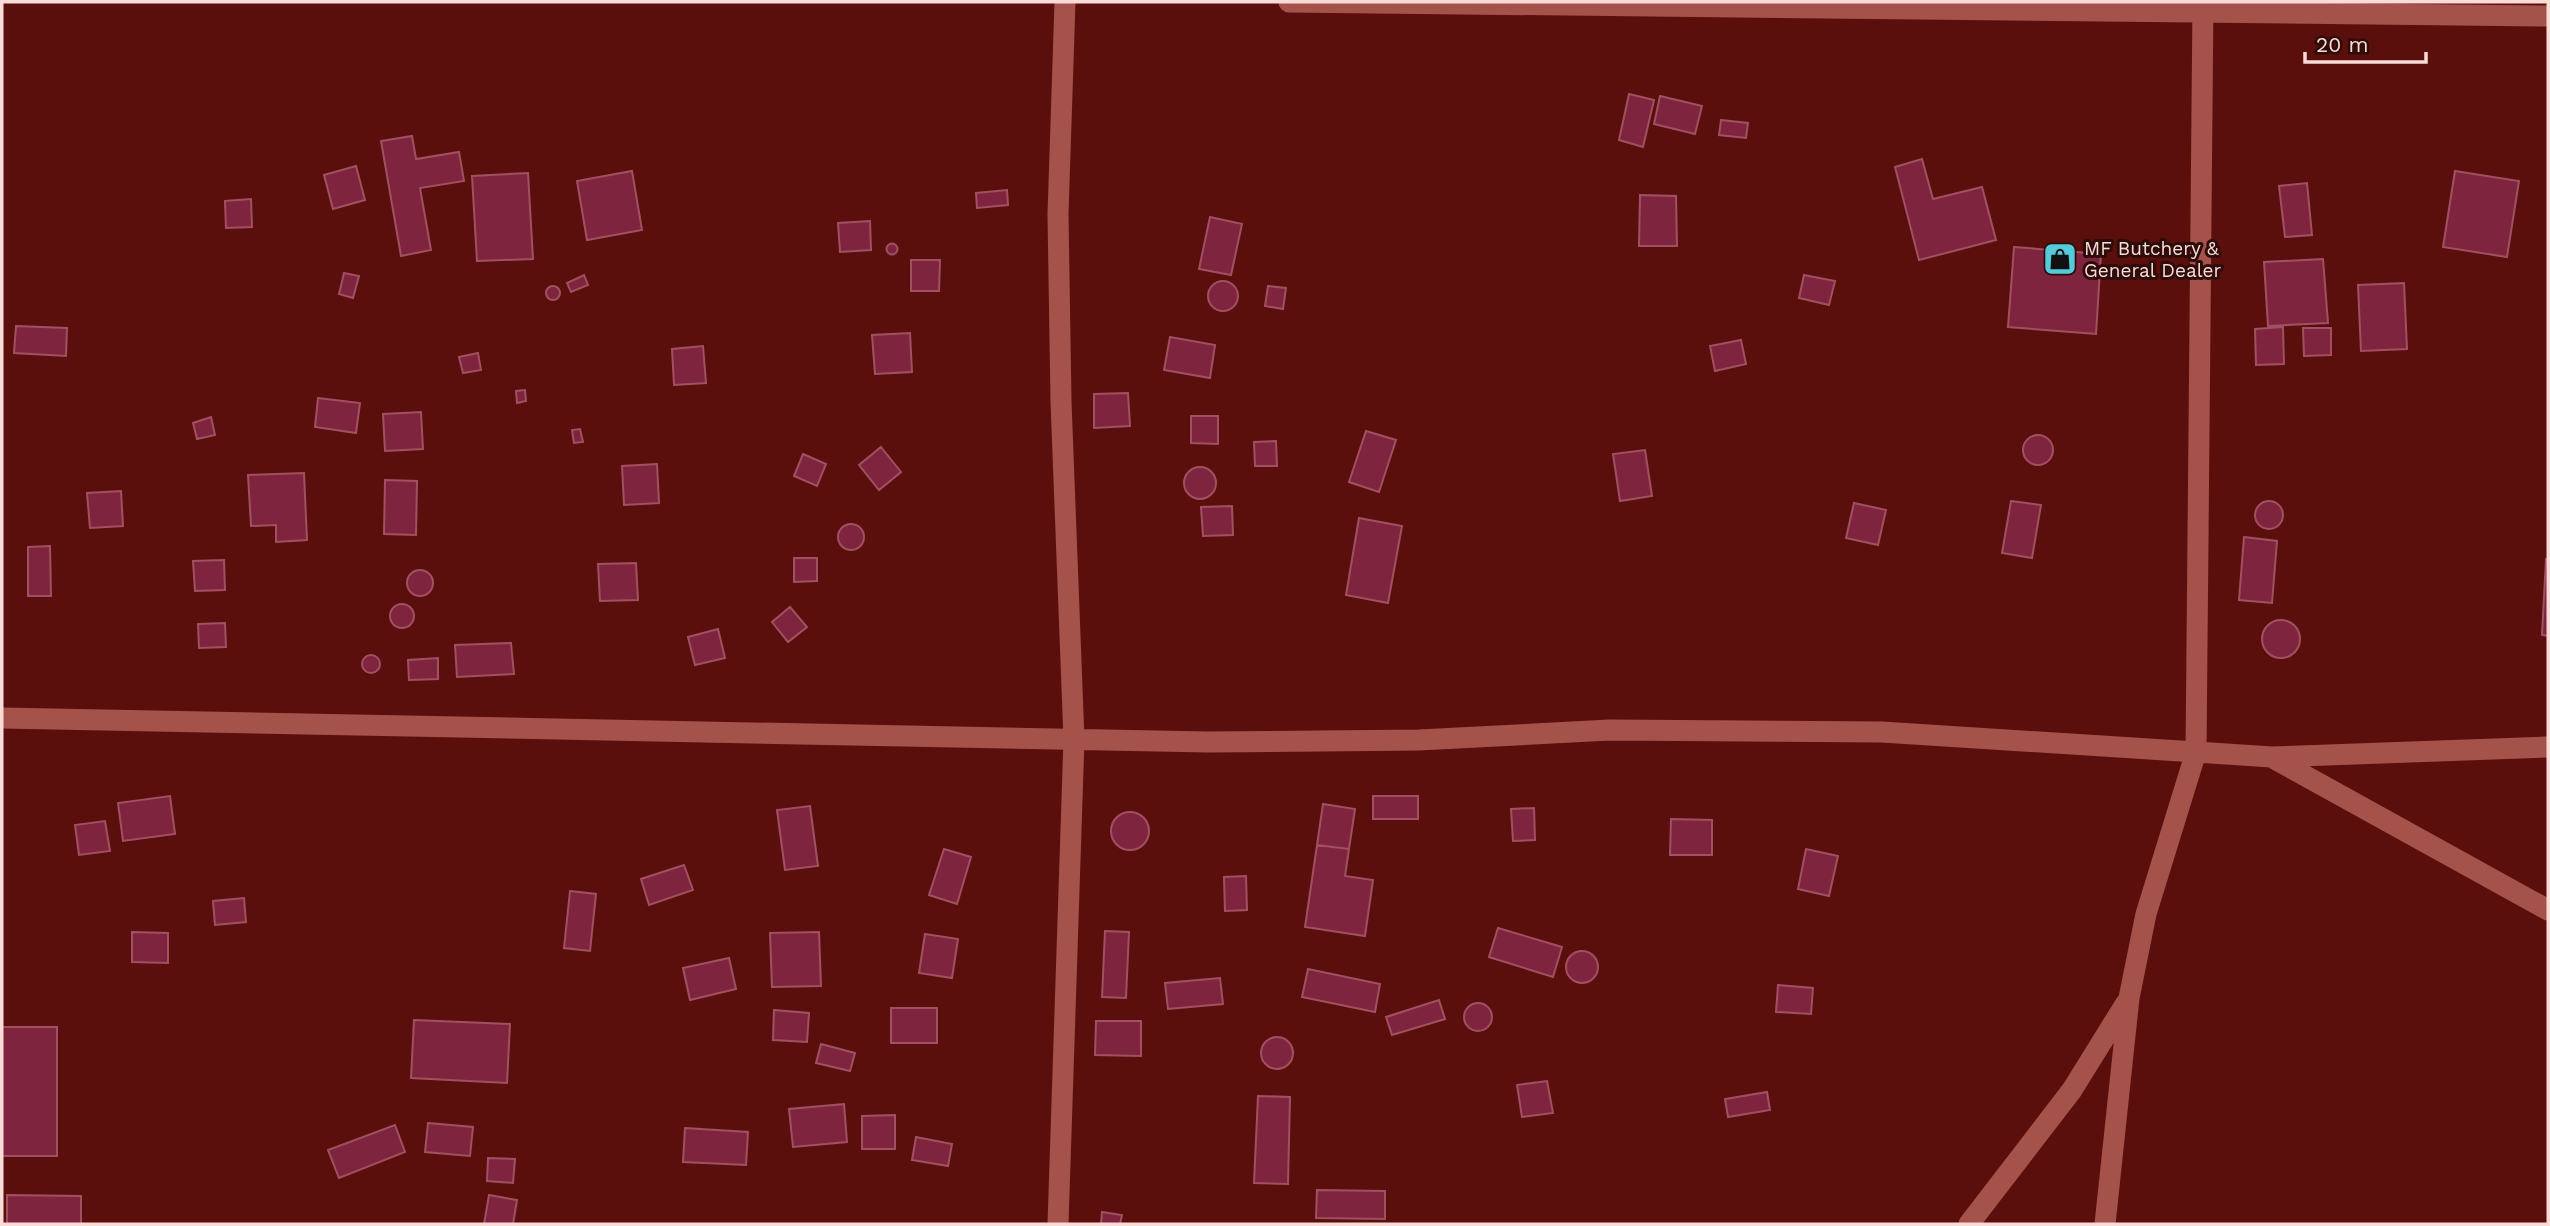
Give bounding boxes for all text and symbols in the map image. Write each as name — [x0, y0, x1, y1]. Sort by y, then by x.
scale bar — [2305, 21, 2426, 65]
text: 20 m — [2316, 32, 2368, 57]
place label: MF Butchery & General Dealer — [2084, 237, 2222, 282]
shop icon: MF Butchery & General Dealer — [2041, 240, 2079, 278]

